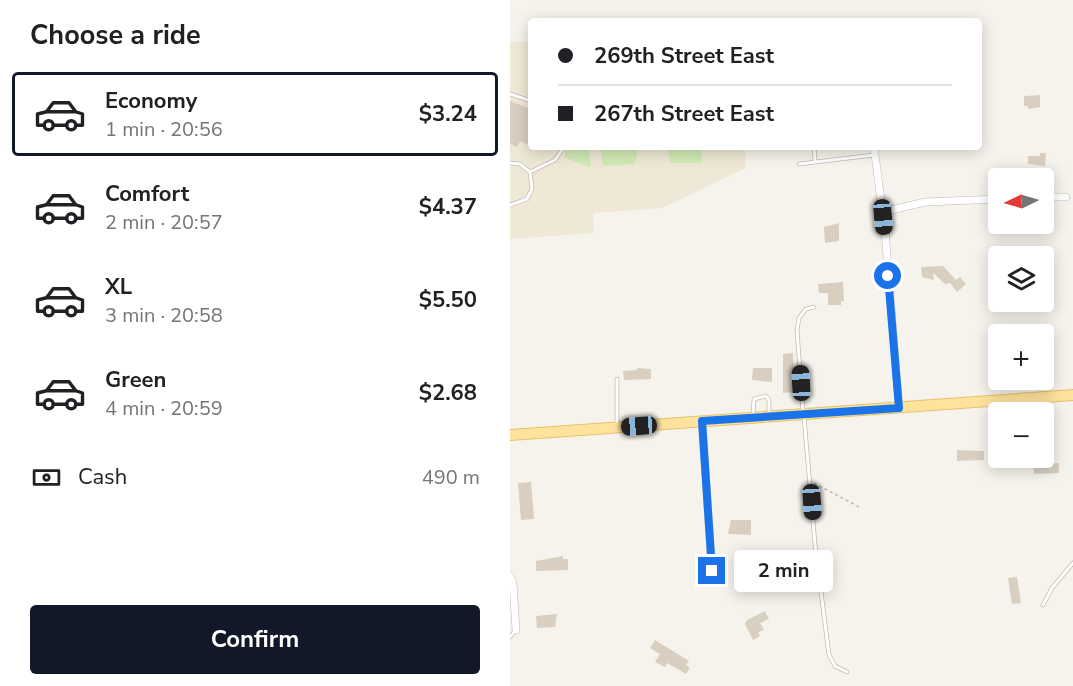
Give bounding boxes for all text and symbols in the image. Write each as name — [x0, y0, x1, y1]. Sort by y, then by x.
text: Choose a ride — [30, 17, 201, 54]
text: 269th Street East — [594, 41, 774, 71]
text: Economy — [105, 86, 197, 116]
icon: car — [33, 87, 87, 141]
text: $3.24 — [419, 99, 477, 129]
text: 267th Street East — [594, 99, 774, 129]
text: 1 min · 20:56 — [105, 116, 223, 143]
north arrow — [988, 168, 1054, 234]
map controls — [988, 168, 1054, 468]
text: Comfort — [105, 179, 189, 209]
icon: car — [33, 180, 87, 234]
text: $4.37 — [419, 192, 477, 222]
car — [872, 198, 894, 236]
text: 2 min · 20:57 — [105, 209, 223, 236]
button: layers — [988, 246, 1054, 312]
route start — [874, 262, 901, 289]
text: XL — [105, 272, 132, 302]
icon: car — [33, 273, 87, 327]
text: $5.50 — [419, 285, 477, 315]
text: 3 min · 20:58 — [105, 302, 223, 329]
button: + — [988, 324, 1054, 390]
text: Green — [105, 365, 166, 395]
car — [791, 365, 811, 401]
icon: car — [33, 366, 87, 420]
text: $2.68 — [419, 378, 477, 408]
text: 4 min · 20:59 — [105, 395, 223, 422]
button: − — [988, 402, 1054, 468]
car — [620, 416, 658, 436]
icon: cash — [30, 461, 63, 494]
text: Cash — [78, 462, 127, 492]
text: 490 m — [422, 464, 480, 491]
car — [802, 483, 822, 521]
callout: 2 min — [733, 550, 832, 592]
route end — [698, 557, 725, 584]
text: 2 min — [758, 557, 809, 584]
button: Confirm — [30, 605, 480, 674]

